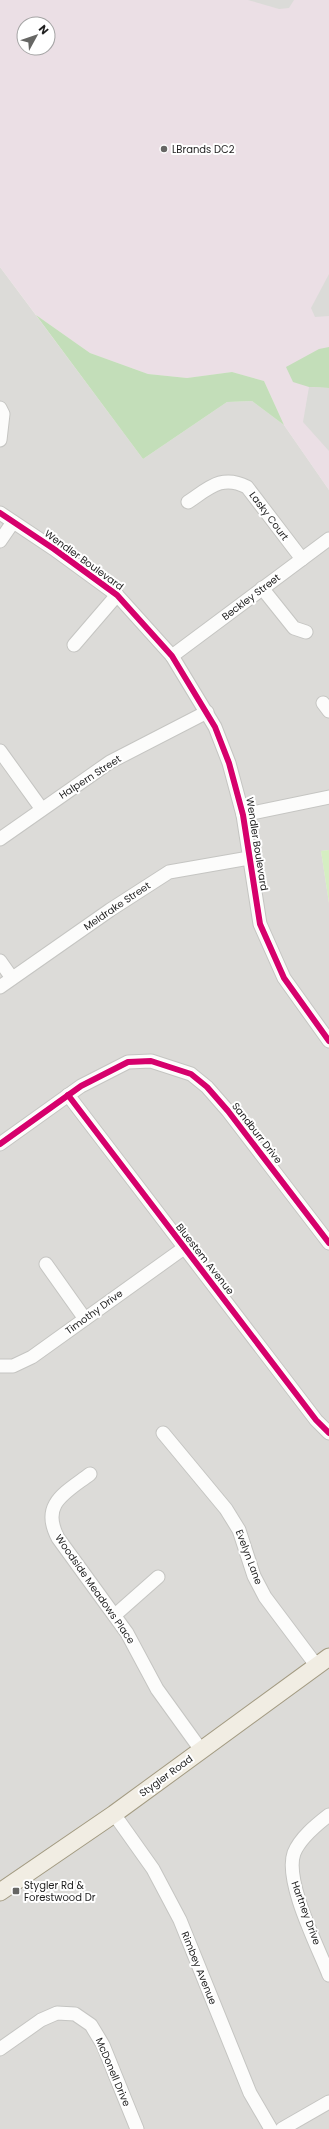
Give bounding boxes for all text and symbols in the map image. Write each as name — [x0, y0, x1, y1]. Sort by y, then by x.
north arrow — [16, 16, 56, 56]
text: N — [35, 21, 52, 38]
place label: LBrands DC2 — [172, 142, 235, 157]
marker: LBrands DC2 — [159, 144, 169, 154]
street label: Lasky Court — [246, 488, 293, 544]
street label: Wendler Boulevard — [41, 526, 127, 594]
street label: Beckley Street — [219, 570, 284, 624]
street label: Halpern Street — [56, 751, 124, 803]
street label: Wendler Boulevard — [242, 796, 272, 892]
street label: Meldrake Street — [81, 878, 154, 934]
street label: Sandburr Drive — [228, 1099, 286, 1167]
street label: Bluestem Avenue — [172, 1220, 238, 1298]
street label: Timothy Drive — [62, 1286, 126, 1338]
street label: Evelyn Lane — [232, 1527, 266, 1587]
street label: Woodside Meadows Place — [51, 1531, 139, 1647]
street label: Stygler Road — [136, 1751, 196, 1801]
place label: Stygler Rd & Forestwood Dr — [24, 1878, 96, 1905]
street label: Hartney Drive — [287, 1879, 325, 1947]
marker: Stygler Rd & Forestwood Dr — [11, 1886, 21, 1896]
street label: Rimbey Avenue — [178, 1929, 220, 2007]
street label: McDonell Drive — [92, 2035, 134, 2109]

